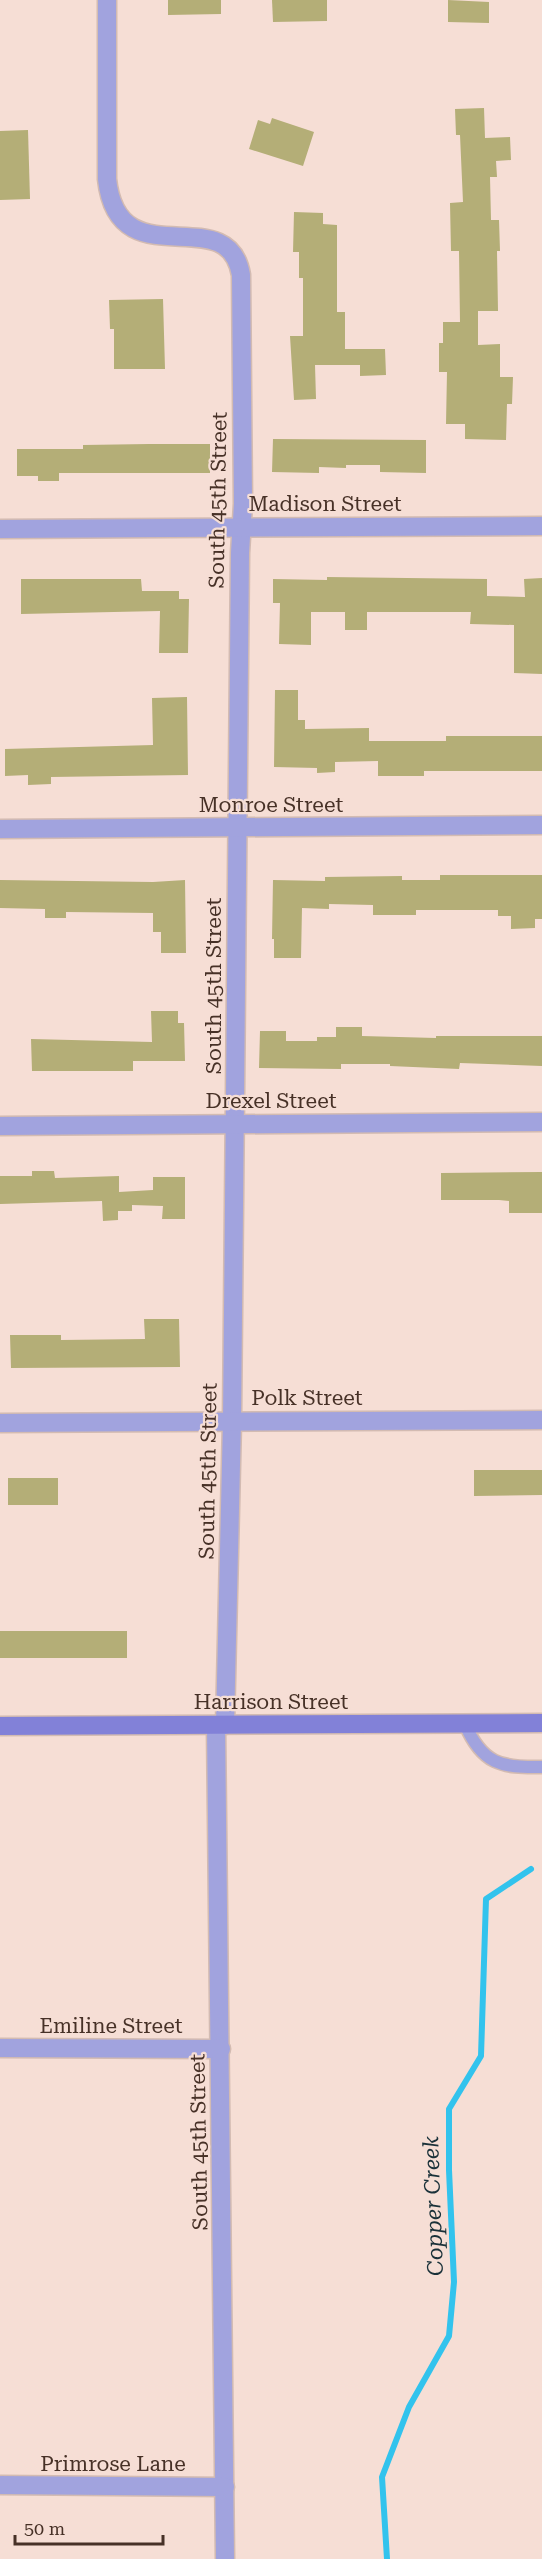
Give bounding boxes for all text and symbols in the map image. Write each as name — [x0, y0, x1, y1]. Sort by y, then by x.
street label: South 45th Street — [204, 411, 232, 588]
street label: Madison Street — [248, 492, 402, 516]
street label: Monroe Street — [199, 793, 343, 817]
street label: South 45th Street — [202, 898, 226, 1074]
street label: Drexel Street — [205, 1089, 337, 1113]
street label: South 45th Street — [194, 1382, 222, 1559]
street label: Polk Street — [251, 1386, 363, 1410]
street label: Harrison Street — [194, 1690, 348, 1714]
street label: Emiline Street — [39, 2014, 183, 2038]
street label: South 45th Street — [185, 2053, 213, 2230]
water label: Copper Creek — [418, 2136, 448, 2276]
street label: Primrose Lane — [40, 2452, 186, 2476]
scale bar — [15, 2508, 164, 2546]
text: 50 m — [24, 2518, 65, 2539]

